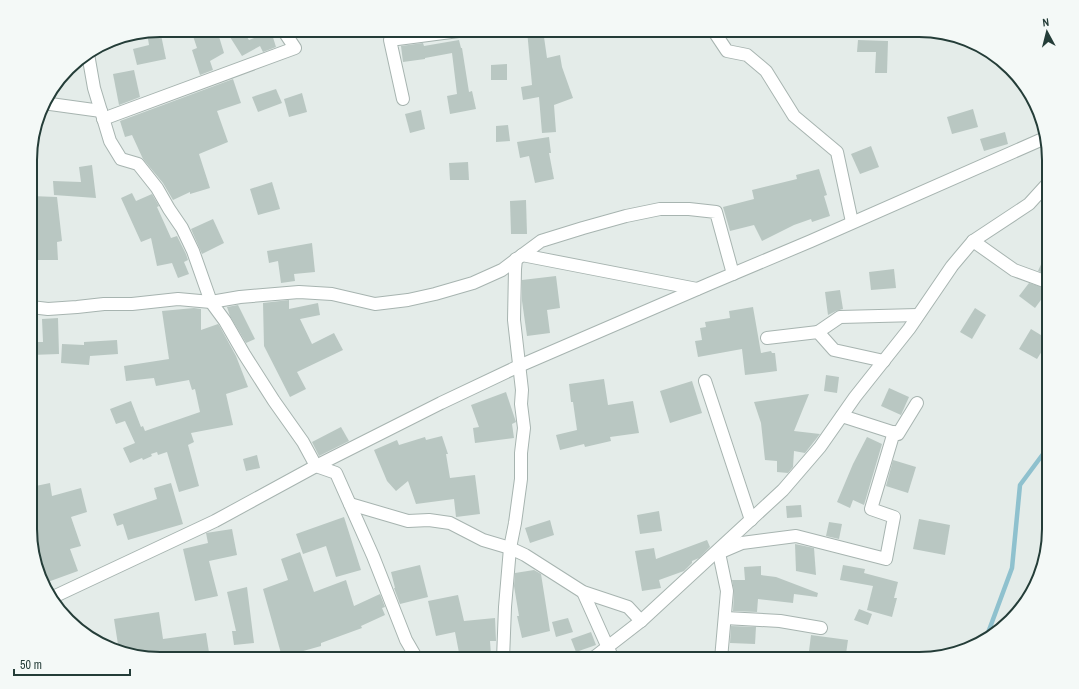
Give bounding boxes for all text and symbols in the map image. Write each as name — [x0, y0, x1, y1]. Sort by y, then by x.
north arrow — [1027, 12, 1067, 52]
text: N — [1042, 15, 1050, 29]
scale bar — [14, 651, 130, 677]
text: 50 m — [20, 657, 42, 673]

